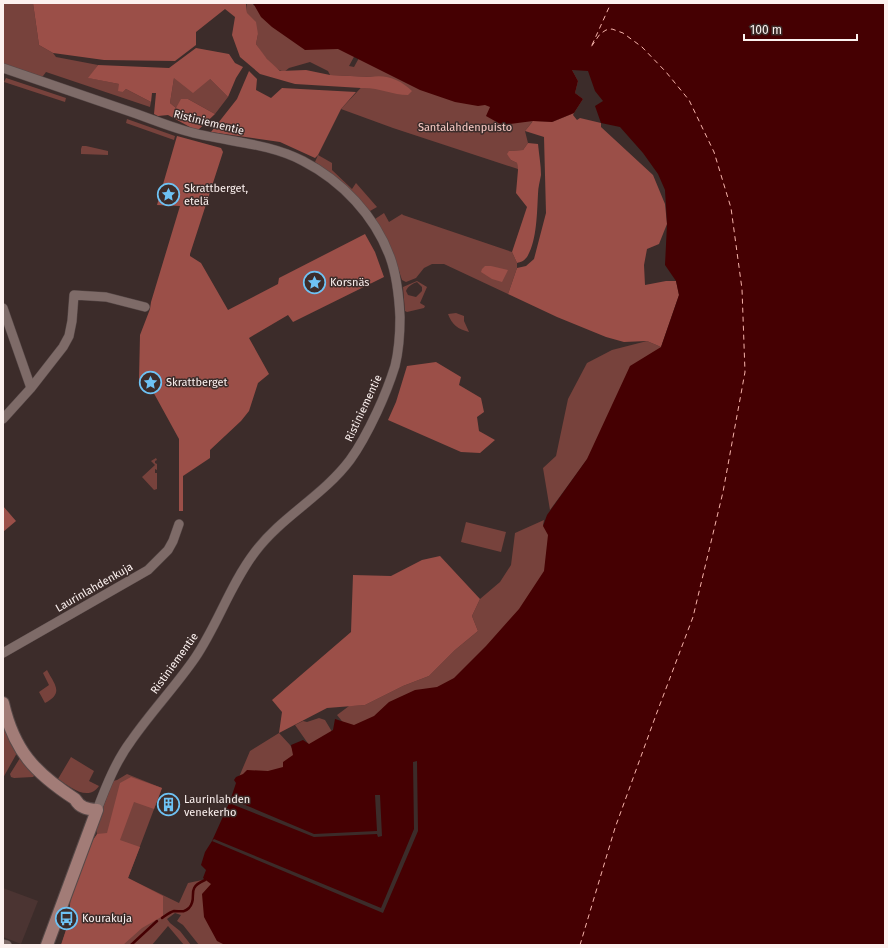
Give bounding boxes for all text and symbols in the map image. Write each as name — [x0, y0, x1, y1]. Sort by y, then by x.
scale bar — [744, 16, 857, 42]
text: 100 m — [750, 23, 782, 37]
street label: Ristiniementie — [172, 107, 246, 138]
park label: Santalahdenpuisto — [418, 121, 512, 134]
place icon: Skrattberget, etelä — [156, 181, 182, 207]
place label: Skrattberget, etelä — [184, 182, 249, 208]
place icon: Korsnäs — [302, 269, 328, 295]
place label: Korsnäs — [330, 276, 369, 289]
place icon: Skrattberget — [138, 369, 164, 395]
street label: Ristiniementie — [342, 373, 385, 444]
place label: Skrattberget — [166, 376, 228, 389]
street label: Laurinlahdenkuja — [53, 560, 135, 615]
street label: Ristiniementie — [148, 630, 201, 696]
building icon: Laurinlahden venekerho — [155, 792, 181, 818]
place label: Laurinlahden venekerho — [184, 793, 250, 819]
bus stop icon: Kourakuja — [54, 905, 80, 931]
place label: Kourakuja — [82, 912, 132, 925]

